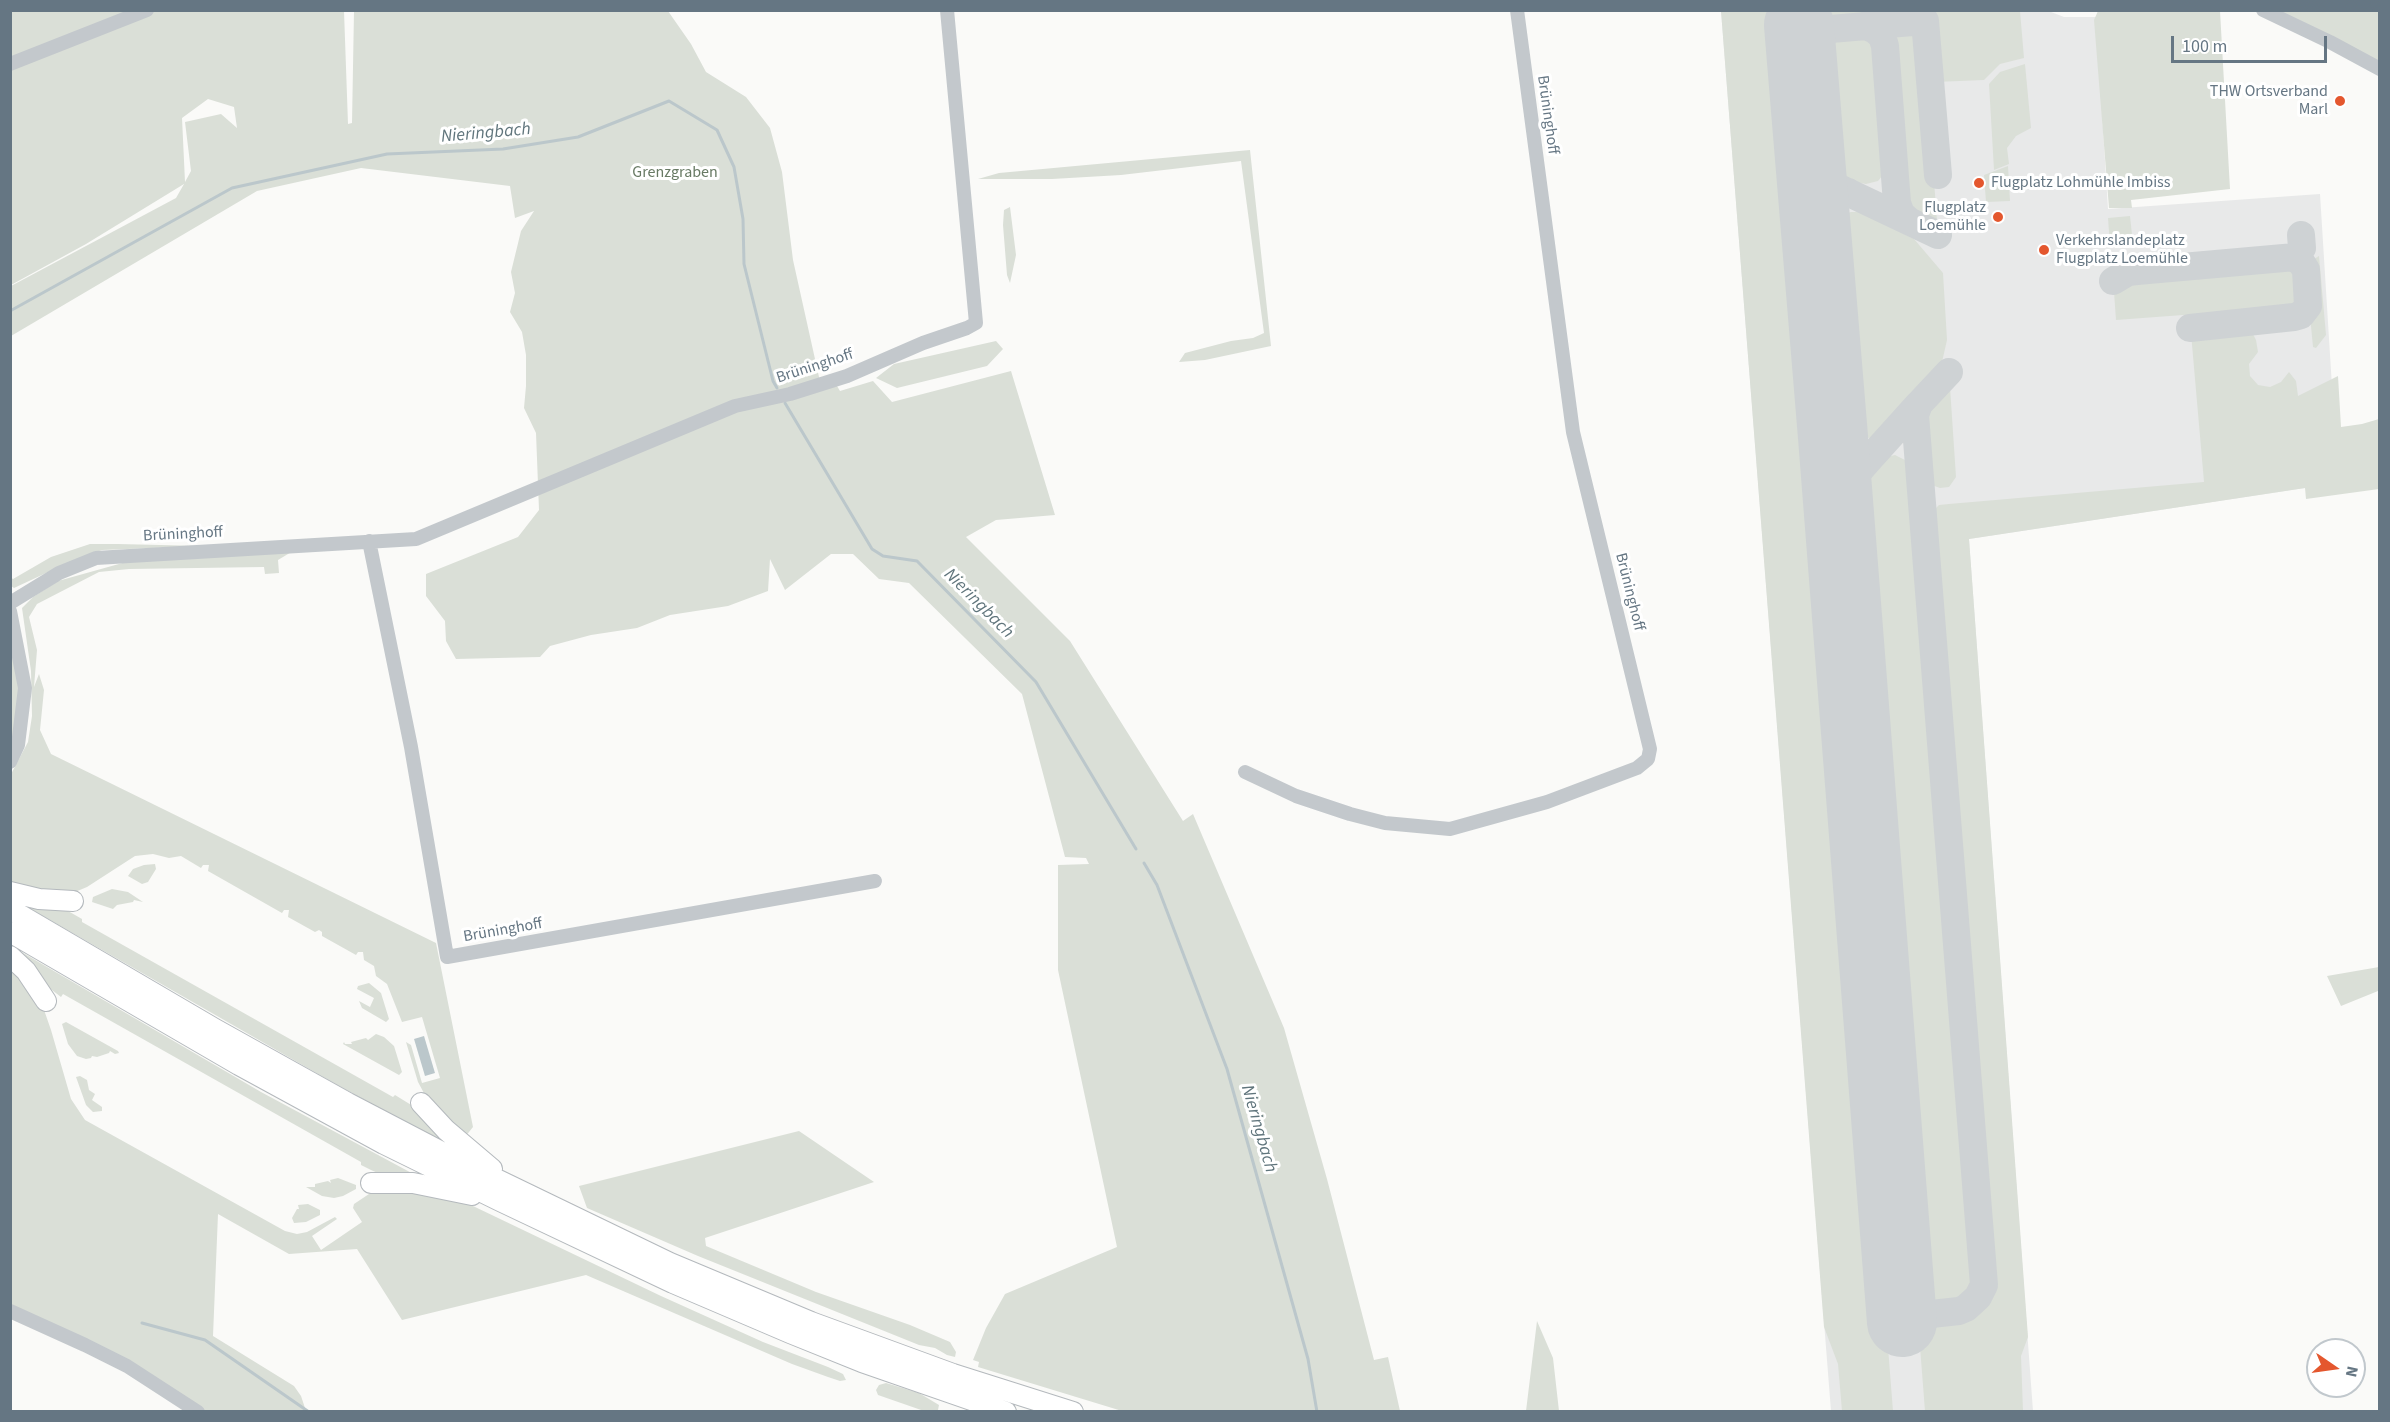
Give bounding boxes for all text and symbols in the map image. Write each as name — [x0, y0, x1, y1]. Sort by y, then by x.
scale bar — [2174, 24, 2330, 62]
text: 100 m — [2182, 34, 2227, 59]
street label: Brüninghoff — [1532, 74, 1562, 156]
place label: THW Ortsverband Marl — [2210, 82, 2328, 120]
marker: THW Ortsverband Marl — [2333, 94, 2347, 108]
water label: Nieringbach — [440, 119, 532, 149]
park label: Grenzgraben — [632, 163, 718, 183]
place label: Flugplatz Lohmühle Imbiss — [1991, 173, 2170, 193]
marker: Flugplatz Lohmühle Imbiss — [1972, 176, 1986, 190]
place label: Flugplatz Loemühle — [1919, 198, 1986, 236]
marker: Flugplatz Loemühle — [1991, 210, 2005, 224]
place label: Verkehrslandeplatz Flugplatz Loemühle — [2056, 231, 2188, 269]
marker: Verkehrslandeplatz Flugplatz Loemühle — [2037, 243, 2051, 257]
street label: Brüninghoff — [774, 346, 856, 388]
street label: Brüninghoff — [143, 523, 223, 547]
street label: Brüninghoff — [1610, 551, 1648, 633]
water label: Nieringbach — [939, 565, 1017, 643]
street label: Brüninghoff — [462, 915, 544, 947]
water label: Nieringbach — [1235, 1083, 1281, 1175]
north arrow — [2306, 1338, 2366, 1398]
text: N — [2340, 1364, 2364, 1379]

